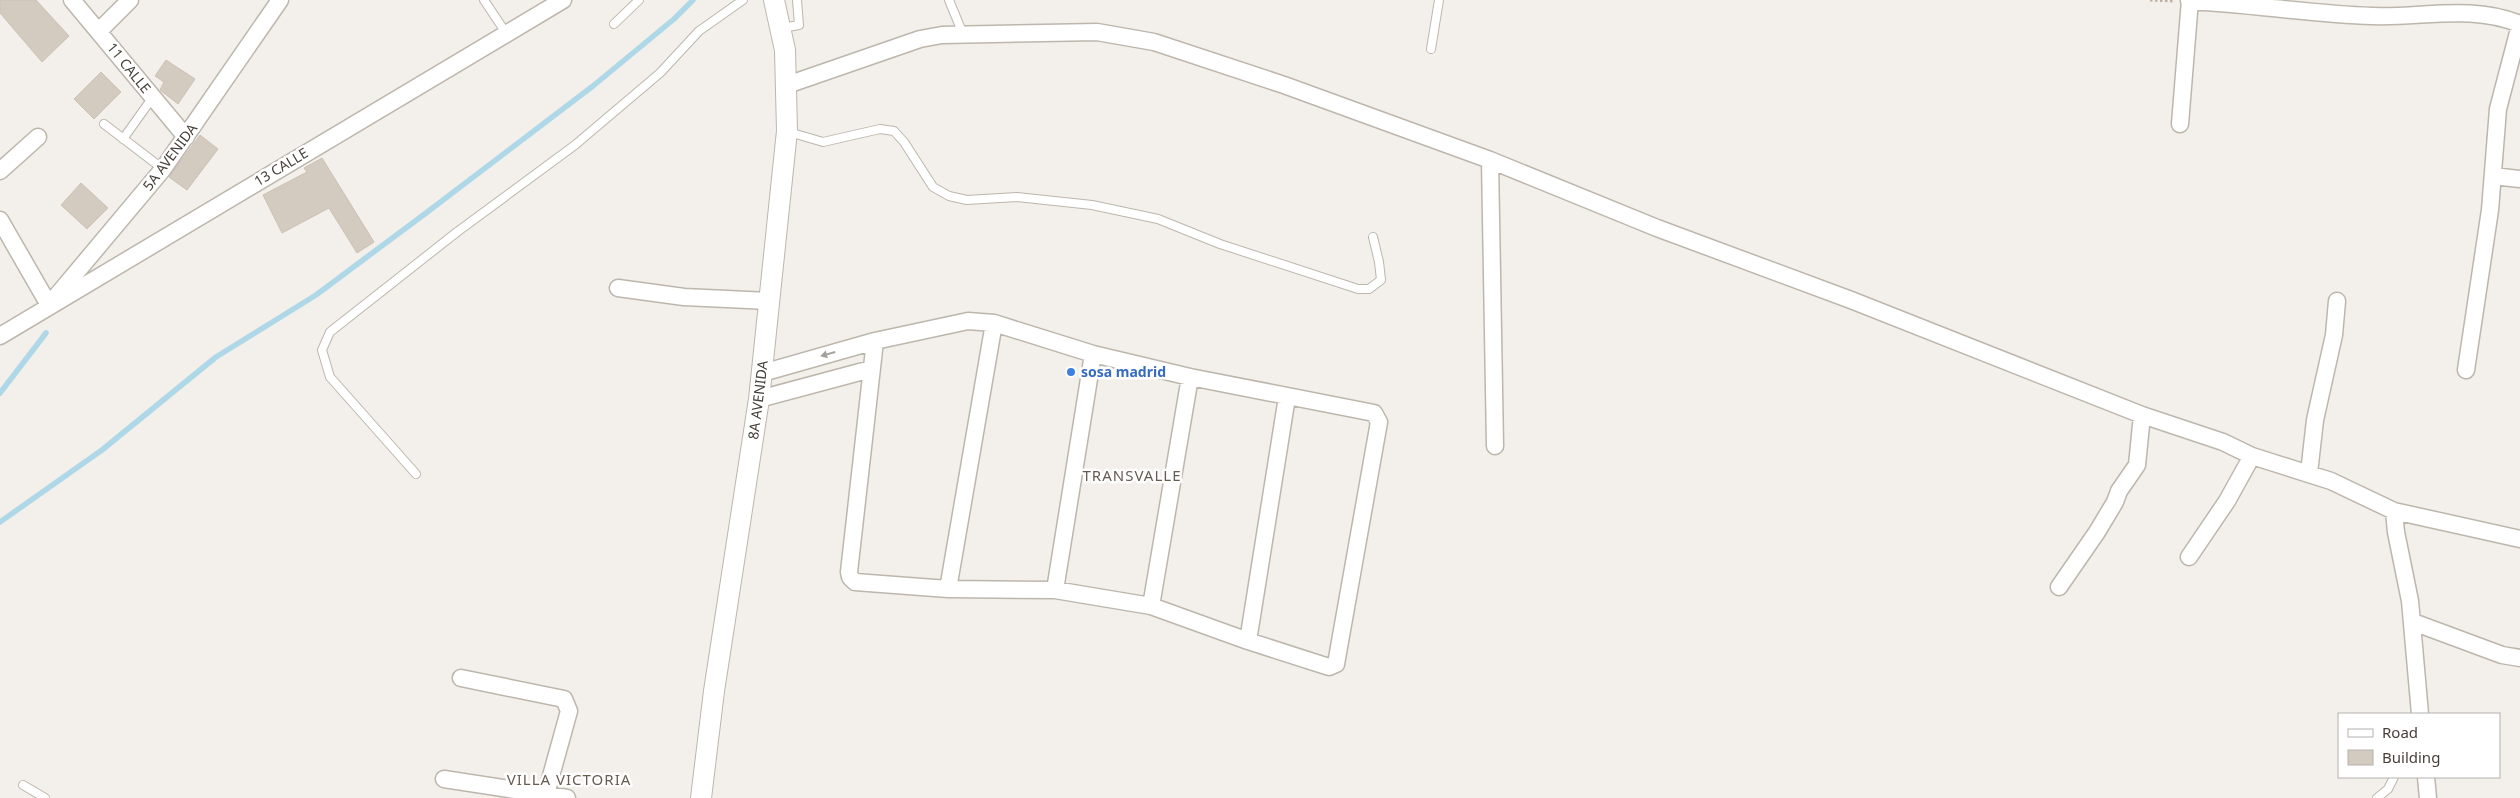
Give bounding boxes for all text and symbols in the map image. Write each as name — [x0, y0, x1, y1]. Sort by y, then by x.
street label: 11 CALLE — [103, 38, 156, 97]
street label: 5A AVENIDA — [138, 119, 201, 194]
street label: 13 CALLE — [250, 143, 311, 190]
one-way arrow — [821, 351, 836, 359]
street label: 8A AVENIDA — [743, 359, 772, 441]
place label: sosa madrid — [1081, 362, 1166, 381]
marker: sosa madrid — [1065, 366, 1077, 378]
district label: TRANSVALLE — [1083, 465, 1181, 485]
legend — [2338, 713, 2500, 778]
text: Road — [2382, 722, 2418, 742]
text: Building — [2382, 747, 2440, 767]
district label: VILLA VICTORIA — [507, 769, 631, 789]

